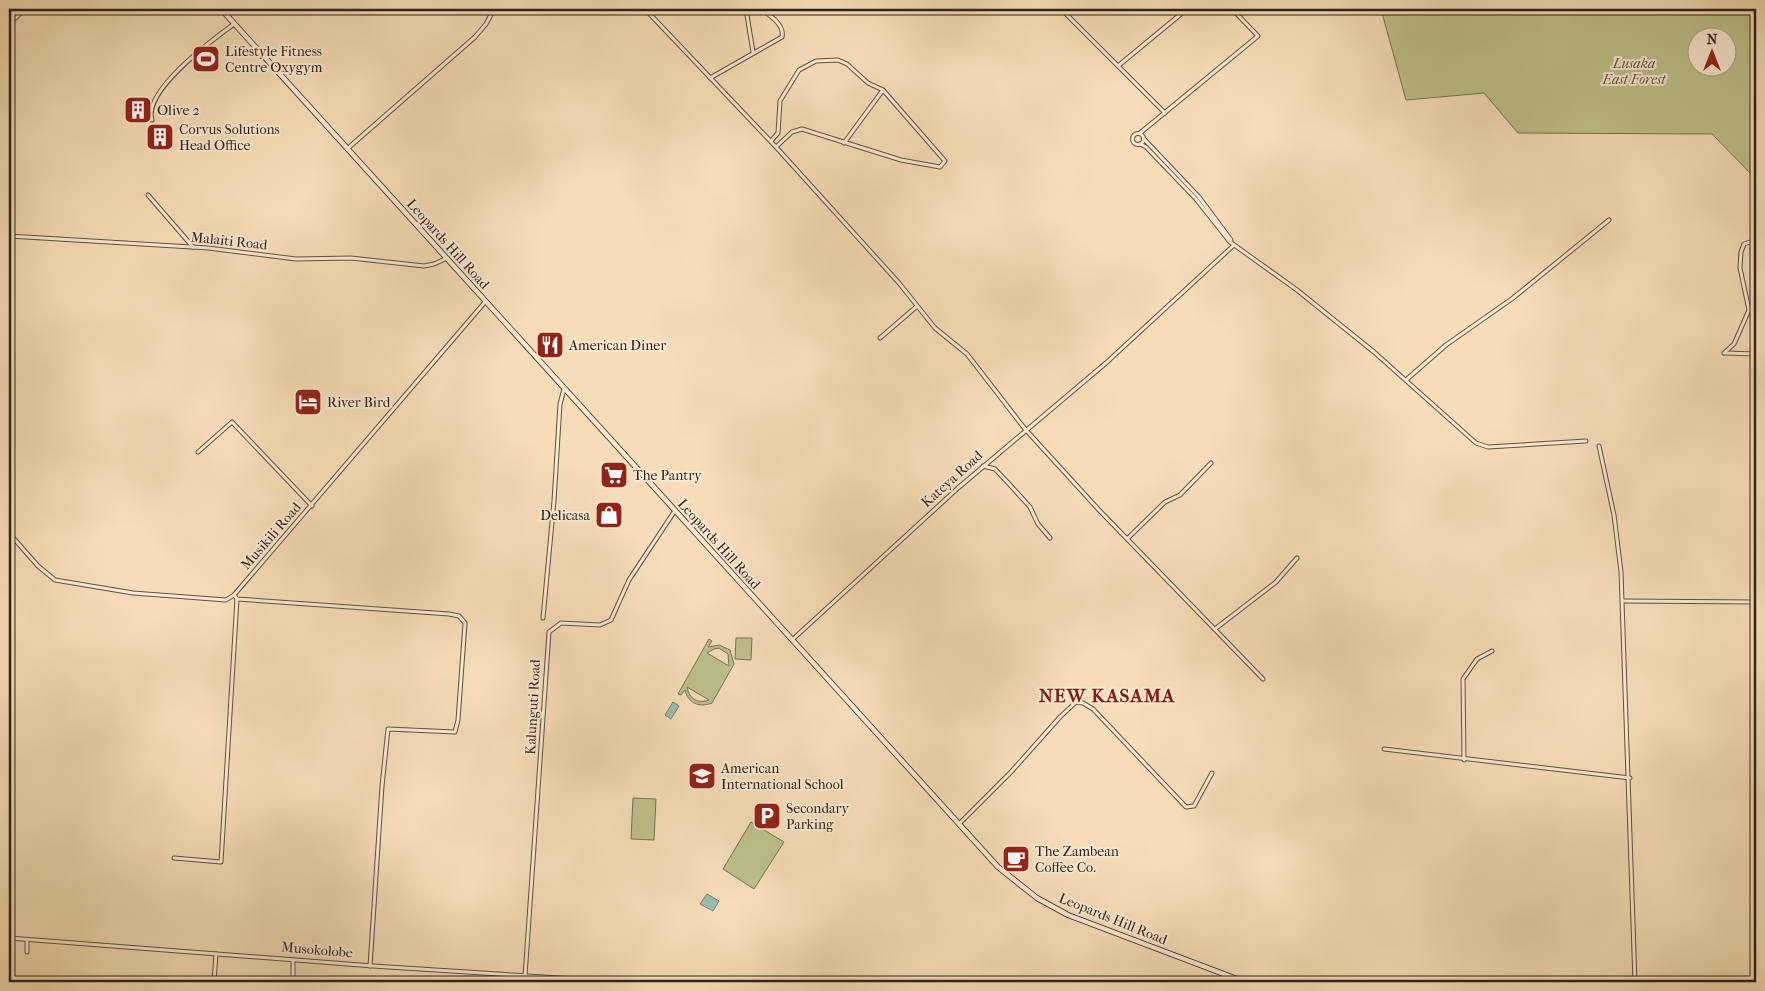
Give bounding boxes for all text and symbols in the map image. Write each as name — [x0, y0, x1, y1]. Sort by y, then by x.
north arrow — [1688, 28, 1738, 78]
text: N — [1707, 31, 1718, 48]
place label: Lifestyle Fitness Centre Oxygym — [225, 43, 323, 76]
sports icon: Lifestyle Fitness Centre Oxygym — [191, 44, 221, 74]
park label: Lusaka East Forest — [1601, 55, 1666, 88]
building icon: Olive 2 — [123, 95, 153, 125]
place label: Olive 2 — [157, 102, 200, 119]
place label: Corvus Solutions Head Office — [179, 121, 280, 154]
building icon: Corvus Solutions Head Office — [145, 122, 175, 152]
street label: Leopards Hill Road — [403, 195, 493, 293]
street label: Malaiti Road — [190, 229, 269, 254]
restaurant icon: American Diner — [535, 330, 565, 360]
place label: American Diner — [568, 337, 666, 354]
hotel icon: River Bird — [293, 387, 323, 417]
place label: River Bird — [327, 394, 391, 411]
street label: Kateya Road — [918, 447, 986, 511]
supermarket icon: The Pantry — [599, 460, 629, 490]
place label: The Pantry — [633, 467, 702, 484]
street label: Leopards Hill Road — [674, 495, 764, 593]
street label: Musikili Road — [237, 499, 305, 573]
shop icon: Delicasa — [594, 500, 624, 530]
place label: Delicasa — [540, 507, 591, 524]
street label: Kalunguti Road — [522, 658, 544, 755]
district label: NEW KASAMA — [1039, 685, 1175, 707]
place label: American International School — [720, 760, 844, 793]
school or university icon: American International School — [687, 761, 717, 791]
place label: Secondary Parking — [786, 800, 849, 833]
parking icon: Secondary Parking — [752, 801, 782, 831]
place label: The Zambean Coffee Co. — [1035, 843, 1119, 876]
cafe icon: The Zambean Coffee Co. — [1001, 844, 1031, 874]
street label: Leopards Hill Road — [1056, 890, 1170, 949]
street label: Musokolobe — [280, 938, 354, 962]

